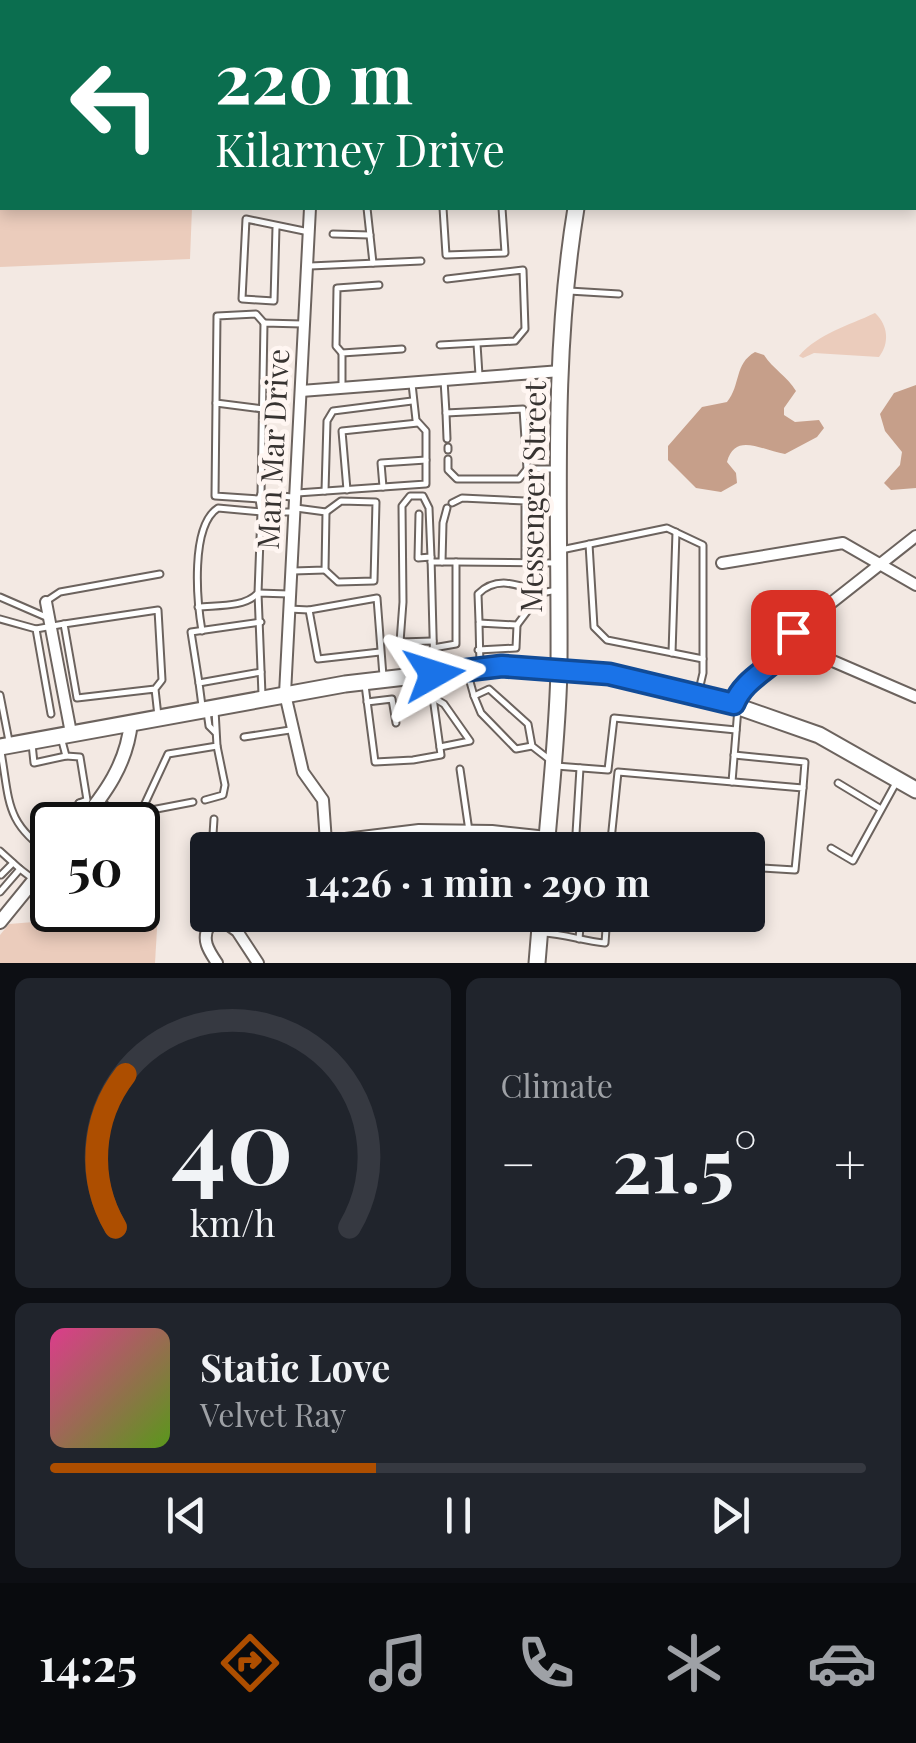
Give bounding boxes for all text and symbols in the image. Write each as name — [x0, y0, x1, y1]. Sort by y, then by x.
text: 220 m — [215, 28, 413, 122]
icon: left — [50, 40, 180, 170]
text: Kilarney Drive — [215, 118, 505, 178]
street label: Man Mar Drive — [247, 348, 297, 550]
street label: Messenger Street — [510, 380, 554, 613]
pin — [751, 590, 836, 675]
icon: arrive — [766, 605, 821, 660]
position arrow — [382, 622, 486, 726]
speed limit sign: 50 — [30, 802, 160, 932]
text: 14:26 · 1 min · 290 m — [305, 856, 650, 907]
text: Climate — [501, 1063, 613, 1106]
text: 40 — [172, 1072, 294, 1211]
text: 21.5° — [613, 1112, 757, 1212]
text: − — [501, 1125, 536, 1199]
text: + — [834, 1125, 866, 1199]
text: km/h — [190, 1198, 276, 1246]
text: Static Love — [200, 1341, 390, 1392]
text: Velvet Ray — [200, 1392, 347, 1435]
icon: previous — [159, 1488, 214, 1543]
icon: pause — [431, 1488, 486, 1543]
icon: next — [703, 1488, 758, 1543]
icon: directions — [215, 1628, 285, 1698]
icon: music — [363, 1628, 433, 1698]
icon: phone — [511, 1628, 581, 1698]
icon: climate — [659, 1628, 729, 1698]
icon: car — [807, 1628, 877, 1698]
text: 14:25 — [39, 1633, 137, 1693]

